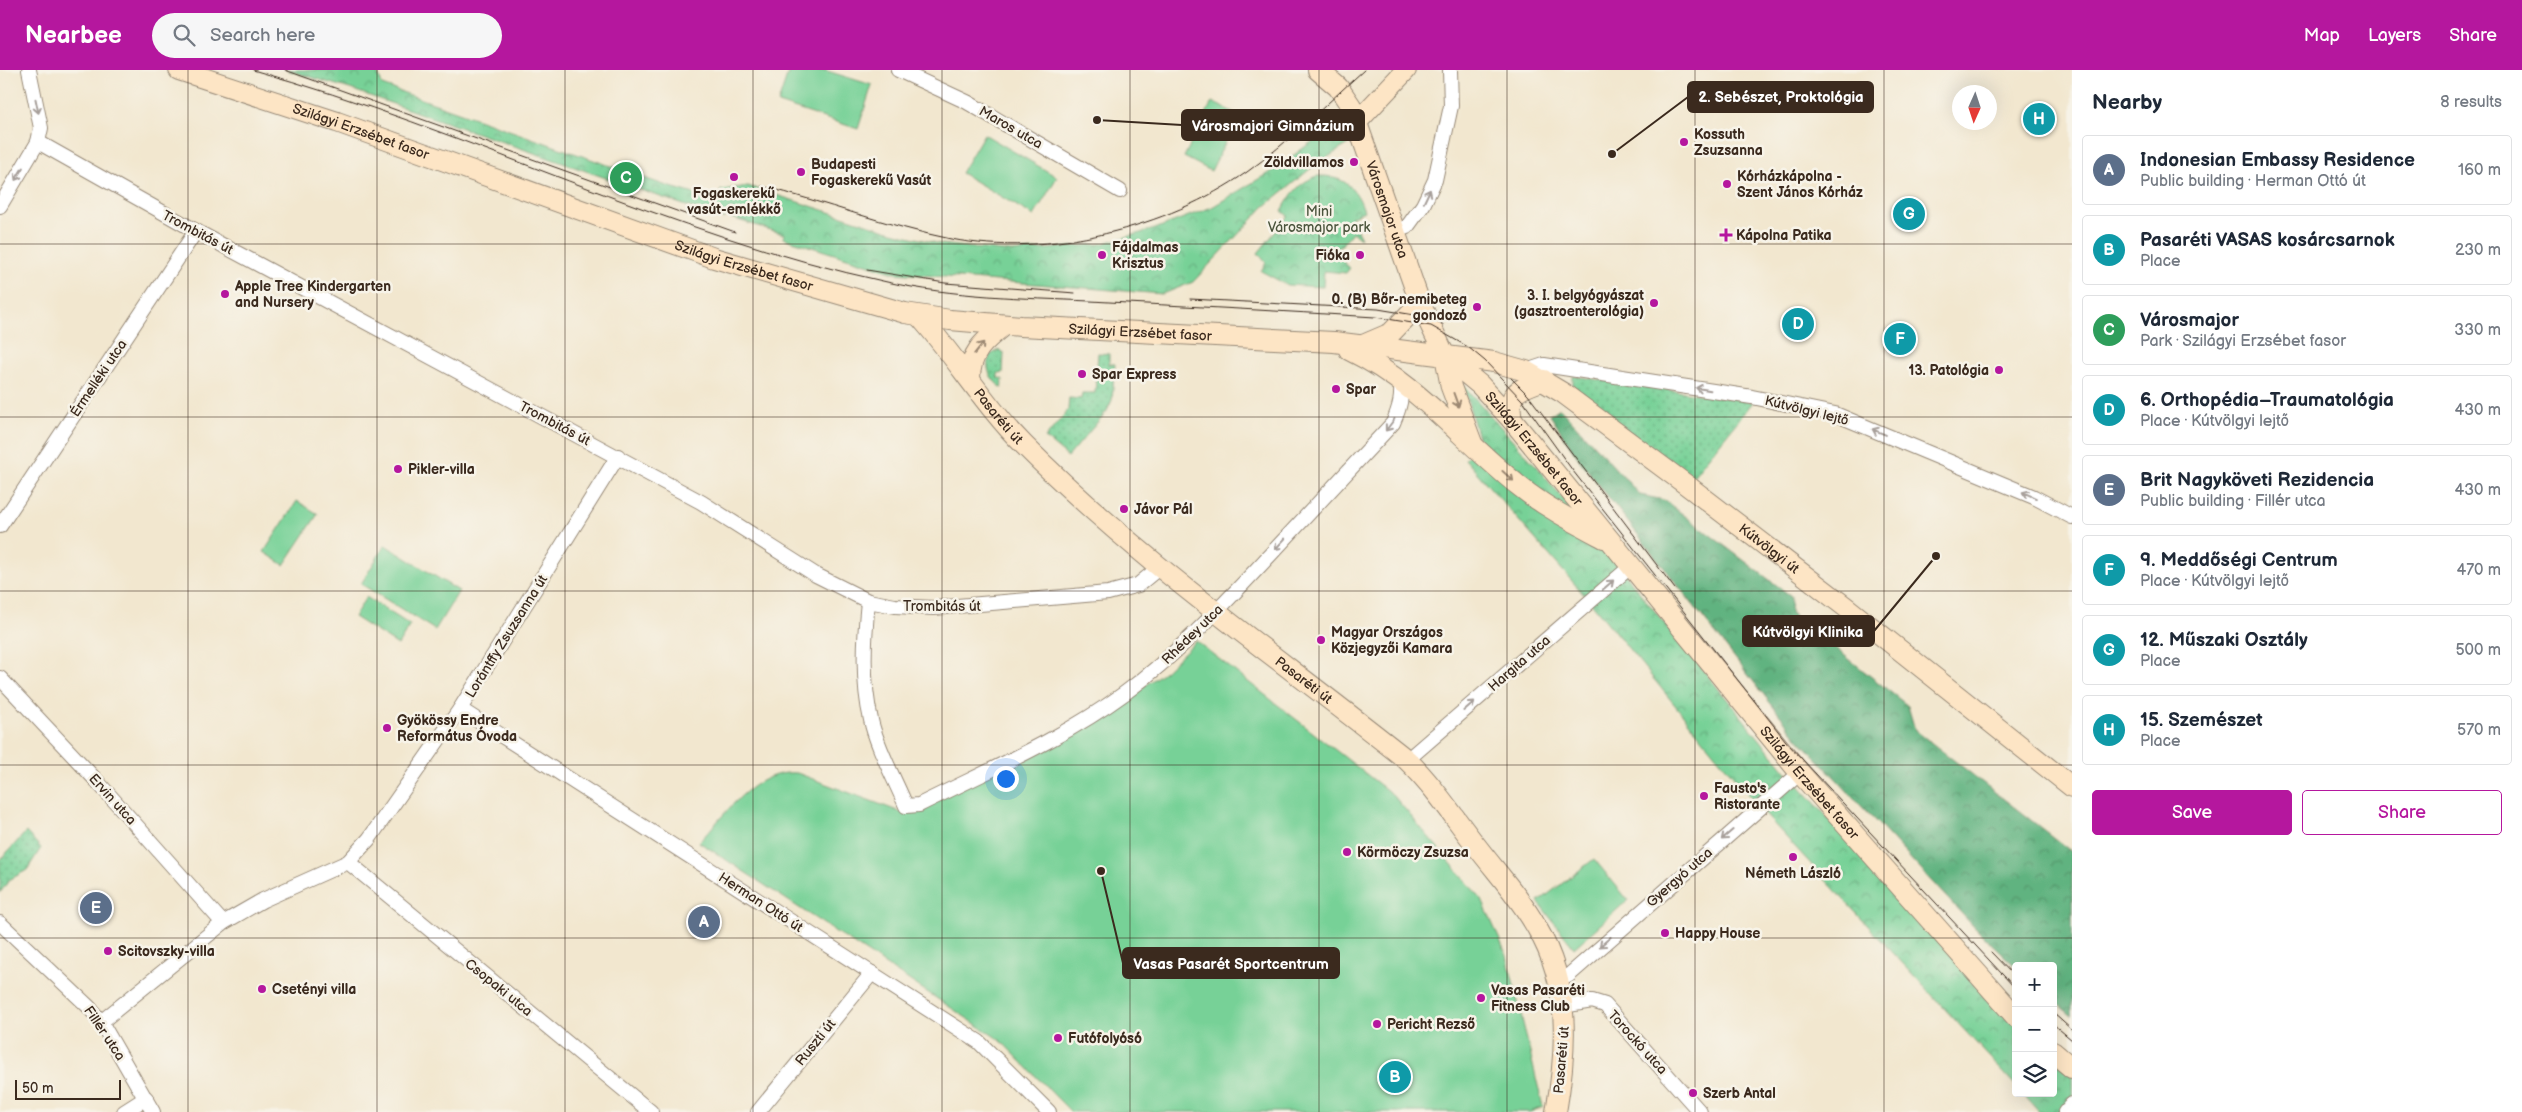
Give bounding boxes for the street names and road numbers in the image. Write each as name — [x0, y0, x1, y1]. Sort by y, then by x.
street label: Szilágyi Erzsébet fasor — [290, 100, 432, 164]
street label: Maros utca — [976, 102, 1046, 152]
street label: Városmajor utca — [1362, 159, 1412, 261]
street label: Trombitás út — [159, 207, 237, 259]
street label: Szilágyi Erzsébet fasor — [673, 237, 816, 295]
street label: Szilágyi Erzsébet fasor — [1068, 320, 1213, 345]
street label: Érmelléki utca — [66, 336, 130, 420]
street label: Pasaréti út — [970, 385, 1027, 448]
street label: Szilágyi Erzsébet fasor — [1481, 388, 1587, 510]
street label: Kútvölgyi lejtő — [1763, 392, 1851, 429]
street label: Trombitás út — [516, 398, 594, 450]
street label: Kútvölgyi út — [1735, 520, 1803, 578]
street label: Lorántffy Zsuzsanna út — [462, 571, 552, 701]
street label: Trombitás út — [903, 598, 982, 615]
street label: Rhédey utca — [1158, 601, 1227, 668]
street label: Hargita utca — [1485, 632, 1554, 695]
street label: Pasaréti út — [1272, 653, 1336, 708]
street label: Szilágyi Erzsébet fasor — [1756, 723, 1863, 844]
street label: Ervin utca — [85, 770, 140, 828]
street label: Gyergyó utca — [1643, 844, 1716, 911]
street label: Herman Ottó út — [715, 869, 807, 936]
street label: Csopaki utca — [462, 955, 536, 1020]
street label: Fillér utca — [80, 1003, 129, 1064]
street label: Torockó utca — [1604, 1007, 1671, 1078]
street label: Ruszti út — [792, 1015, 840, 1069]
street label: Pasaréti út — [1550, 1025, 1573, 1094]

